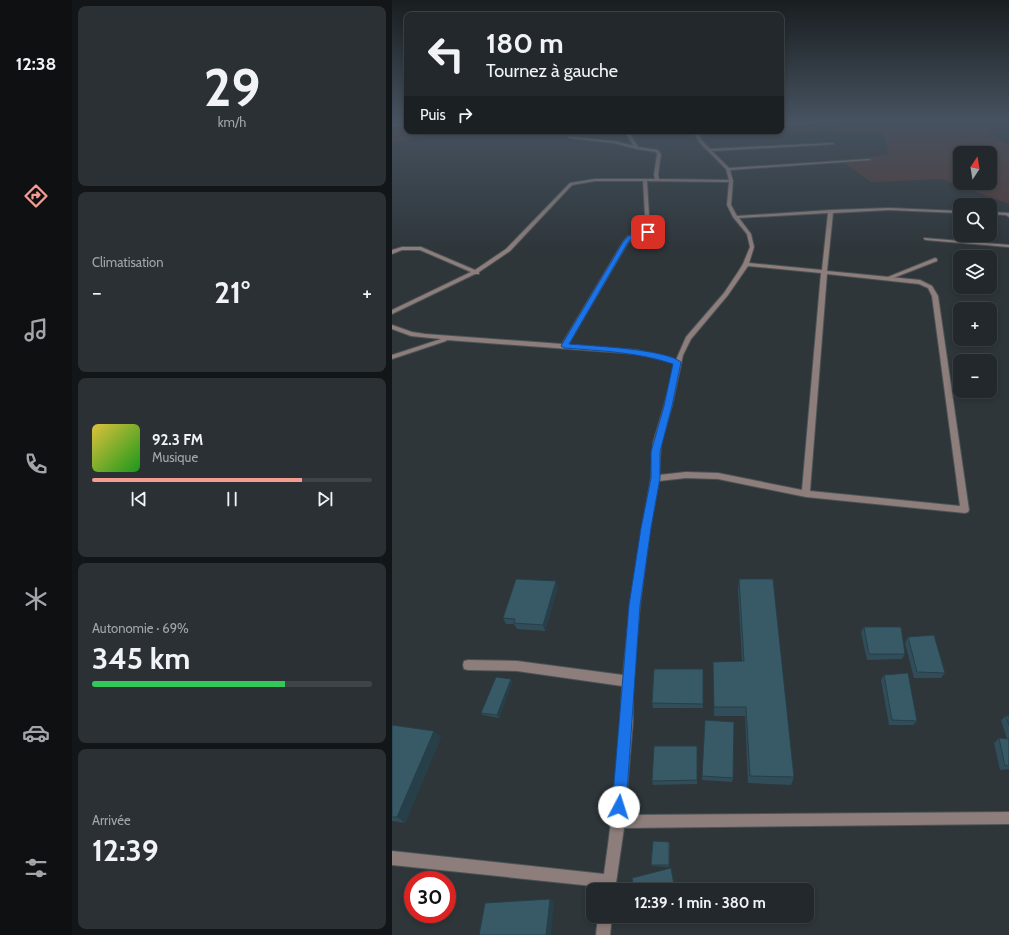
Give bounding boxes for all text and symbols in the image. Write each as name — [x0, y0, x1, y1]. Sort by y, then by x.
text: 180 m — [486, 26, 564, 60]
icon: left — [420, 28, 472, 80]
text: 12:38 — [16, 53, 56, 75]
text: 29 — [204, 56, 260, 119]
text: Tournez à gauche — [486, 60, 618, 82]
icon: right — [454, 104, 476, 126]
text: Puis — [420, 106, 446, 124]
text: km/h — [218, 114, 246, 130]
north arrow — [953, 146, 997, 190]
map controls — [953, 146, 997, 398]
icon: directions — [22, 182, 50, 210]
button: search — [953, 198, 997, 242]
pin — [631, 215, 665, 249]
icon: arrive — [637, 221, 659, 243]
button: layers — [953, 250, 997, 294]
text: Climatisation — [92, 254, 164, 270]
text: 21° — [214, 274, 250, 311]
text: − — [92, 279, 102, 306]
text: + — [362, 279, 372, 306]
button: + — [953, 302, 997, 346]
icon: music — [22, 316, 50, 344]
button: − — [953, 354, 997, 398]
text: 92.3 FM — [152, 431, 203, 449]
text: Musique — [152, 449, 198, 465]
icon: phone — [22, 450, 50, 478]
icon: previous — [128, 488, 150, 510]
icon: pause — [221, 488, 243, 510]
icon: next — [314, 488, 336, 510]
icon: climate — [22, 585, 50, 613]
text: Autonomie · 69% — [92, 620, 189, 636]
text: 345 km — [92, 640, 190, 677]
icon: car — [22, 719, 50, 747]
position arrow — [598, 786, 640, 828]
text: Arrivée — [92, 812, 131, 828]
text: 12:39 — [92, 832, 159, 869]
icon: filters — [22, 854, 50, 882]
speed limit sign: 30 — [404, 871, 456, 923]
text: 12:39 · 1 min · 380 m — [634, 894, 766, 912]

